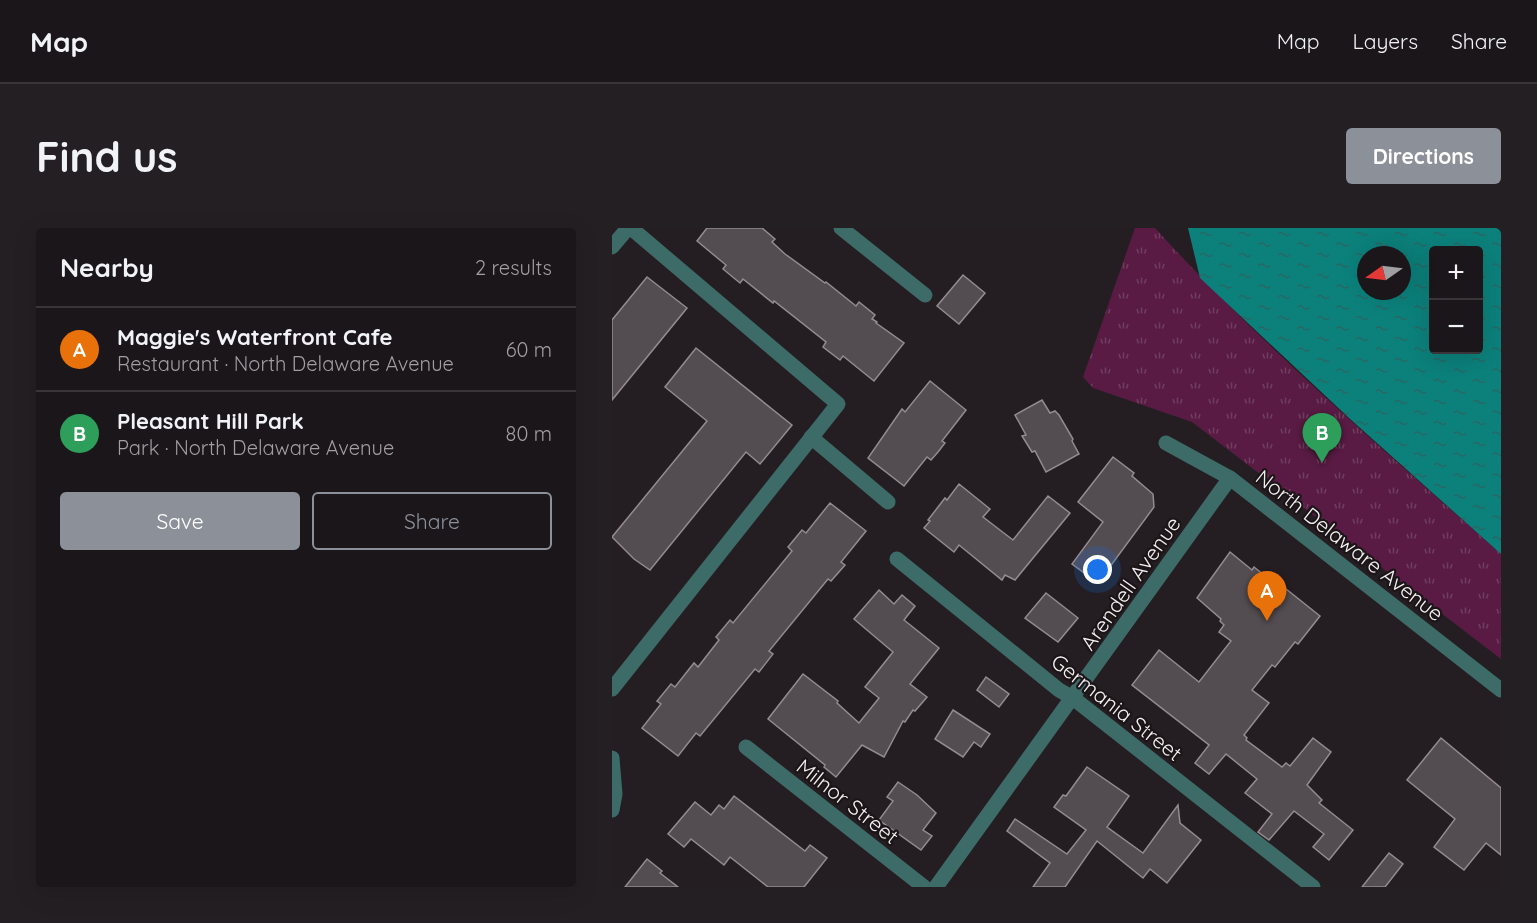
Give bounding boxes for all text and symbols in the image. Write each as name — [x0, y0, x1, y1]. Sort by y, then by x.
text: Map — [30, 24, 88, 59]
text: Map — [1277, 28, 1320, 54]
text: Layers — [1353, 28, 1418, 54]
text: Share — [1451, 28, 1507, 54]
button: Directions — [1346, 128, 1501, 184]
text: Find us — [36, 130, 178, 183]
north arrow — [1357, 246, 1411, 300]
map controls — [1429, 246, 1483, 354]
button: + — [1429, 246, 1483, 300]
text: Nearby — [60, 251, 154, 284]
text: 2 results — [475, 255, 552, 280]
button: − — [1429, 300, 1483, 354]
text: Maggie's Waterfront Cafe — [117, 323, 393, 351]
text: A — [73, 337, 86, 362]
text: 60 m — [506, 337, 552, 362]
text: Restaurant · North Delaware Avenue — [117, 351, 454, 376]
text: Pleasant Hill Park — [117, 407, 304, 435]
pin: B — [1302, 414, 1342, 463]
text: B — [73, 421, 86, 446]
text: 80 m — [506, 421, 552, 446]
text: Park · North Delaware Avenue — [117, 435, 394, 460]
street label: North Delaware Avenue — [1251, 464, 1449, 626]
button: Save — [60, 492, 300, 550]
button: Share — [312, 492, 552, 550]
street label: Arendell Avenue — [1074, 511, 1186, 655]
your location — [1083, 555, 1112, 584]
pin: A — [1248, 572, 1286, 621]
street label: Germania Street — [1046, 648, 1188, 766]
street label: Milnor Street — [792, 753, 904, 849]

